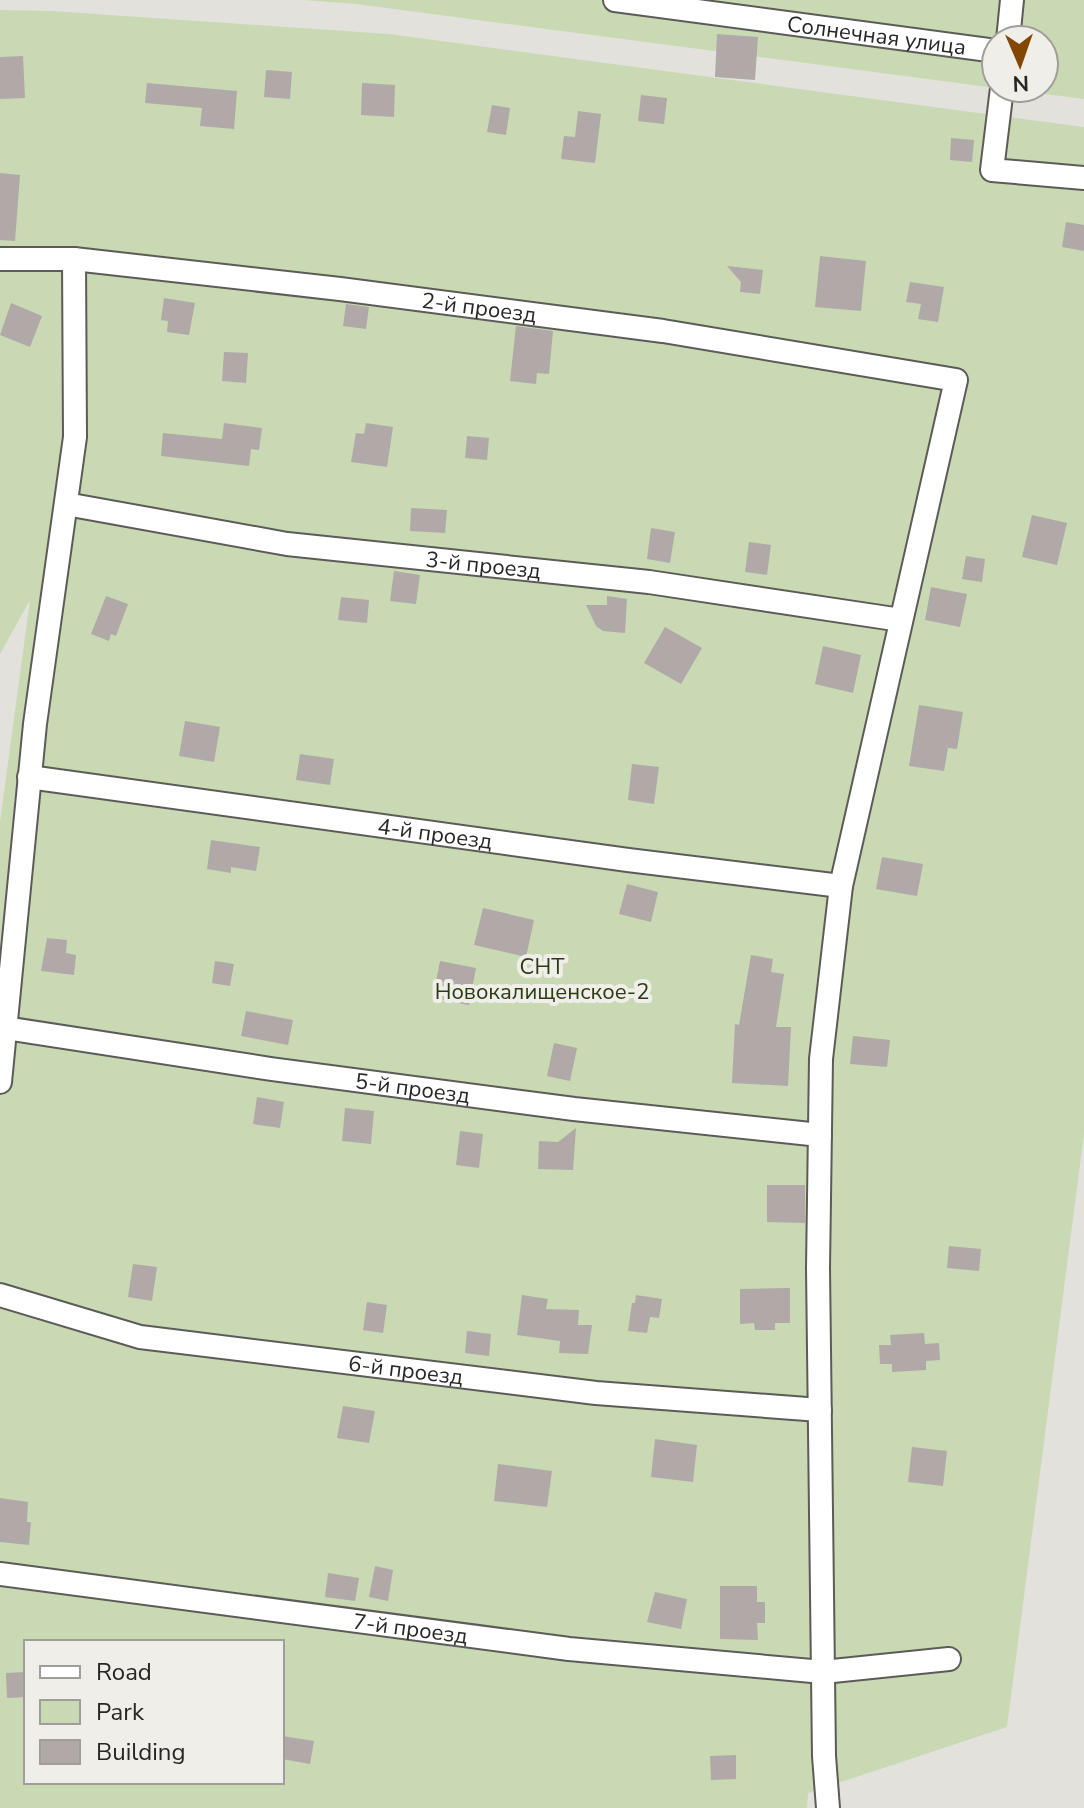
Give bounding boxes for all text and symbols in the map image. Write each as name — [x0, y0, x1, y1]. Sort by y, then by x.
street label: Солнечная улица — [785, 9, 968, 63]
north arrow — [980, 24, 1060, 104]
text: N — [1012, 68, 1029, 98]
street label: 2-й проезд — [420, 286, 538, 330]
street label: 3-й проезд — [424, 545, 542, 587]
street label: 4-й проезд — [376, 811, 494, 857]
park label: СНТ Новокалищенское-2 — [435, 952, 649, 1007]
street label: 5-й проезд — [353, 1066, 472, 1111]
street label: 6-й проезд — [347, 1349, 465, 1393]
street label: 7-й проезд — [351, 1607, 470, 1652]
legend — [24, 1640, 284, 1784]
text: Road — [96, 1656, 152, 1688]
text: Park — [96, 1696, 145, 1728]
text: Building — [96, 1736, 186, 1768]

